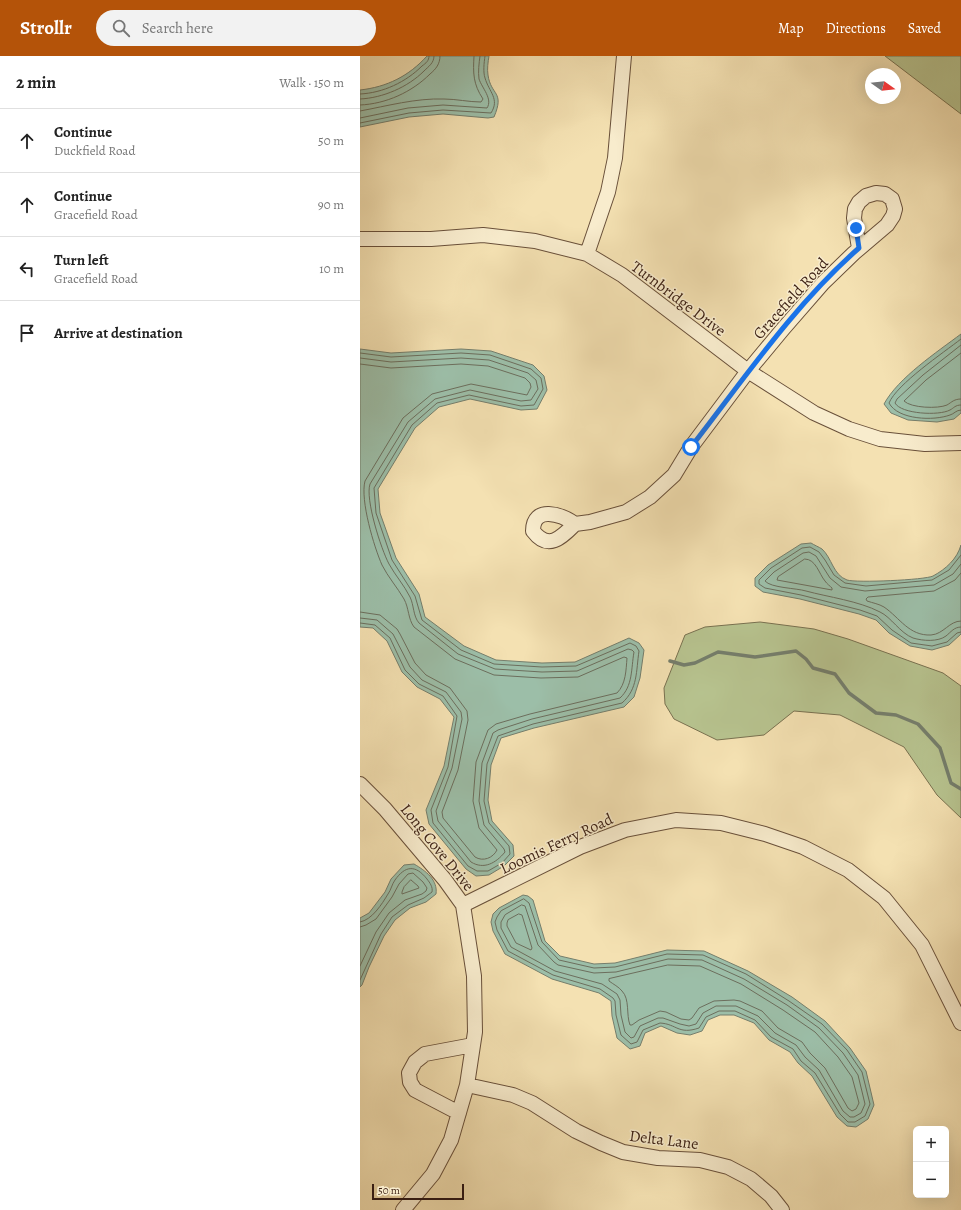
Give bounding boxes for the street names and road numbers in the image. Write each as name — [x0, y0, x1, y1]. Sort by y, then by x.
street label: Gracefield Road — [748, 253, 834, 344]
street label: Turnbridge Drive — [626, 256, 730, 342]
street label: Long Cove Drive — [395, 799, 479, 896]
street label: Loomis Ferry Road — [496, 808, 617, 880]
street label: Delta Lane — [628, 1125, 700, 1155]

